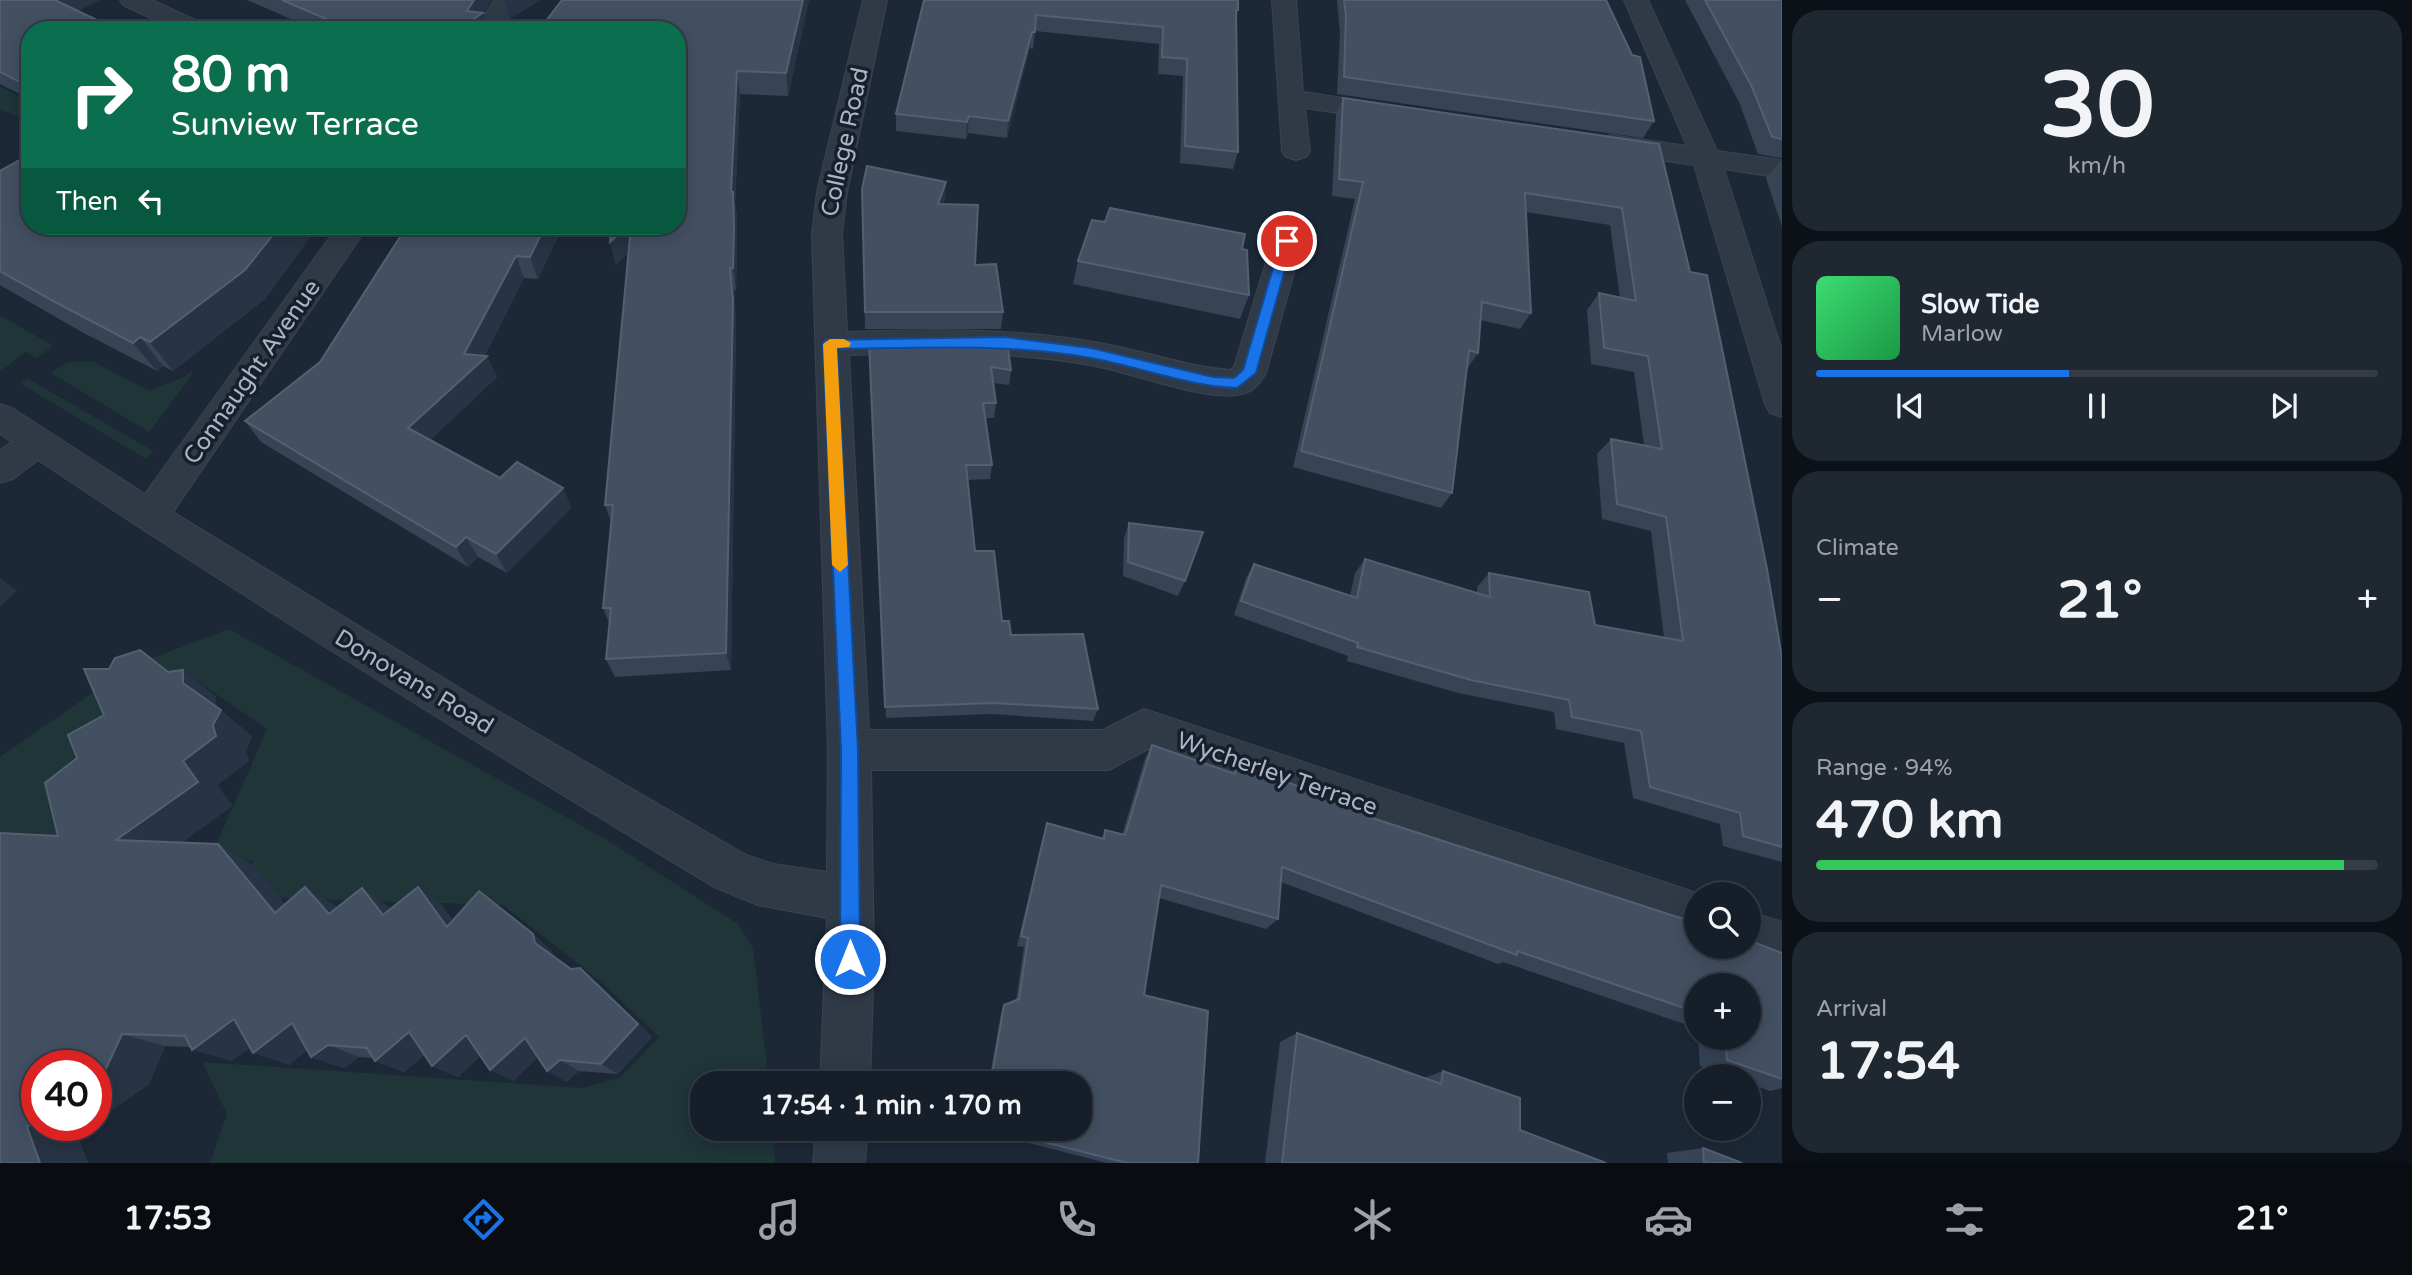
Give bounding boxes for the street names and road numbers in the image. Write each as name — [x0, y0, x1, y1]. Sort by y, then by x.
street label: College Road — [815, 65, 875, 219]
street label: Connaught Avenue — [177, 274, 327, 470]
street label: Donovans Road — [329, 623, 499, 741]
street label: Wycherley Terrace — [1173, 726, 1381, 822]

